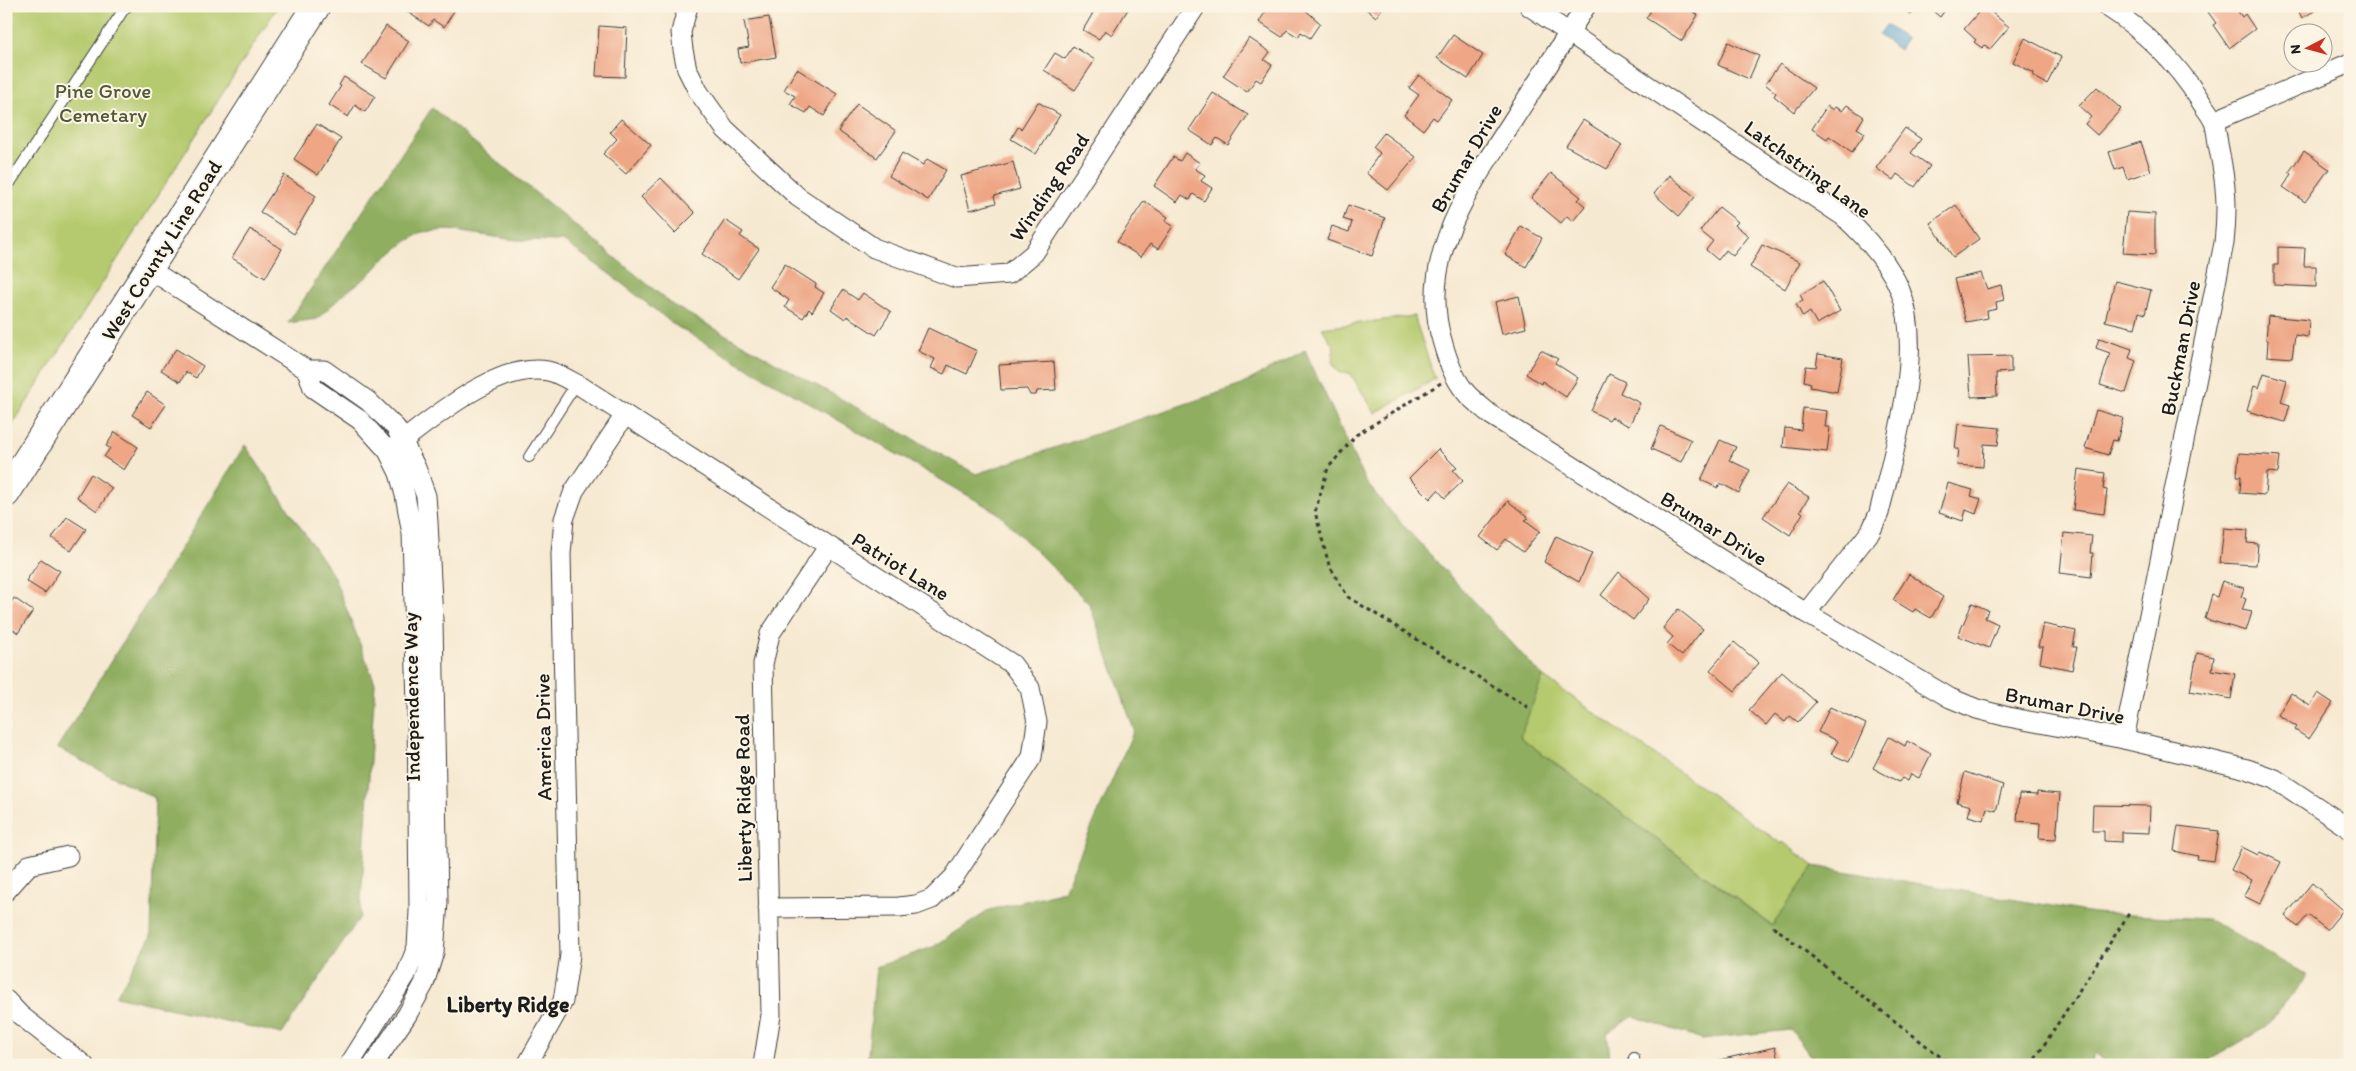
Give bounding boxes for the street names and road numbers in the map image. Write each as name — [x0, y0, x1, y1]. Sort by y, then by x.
street label: Brumar Drive — [1425, 99, 1507, 217]
street label: Latchstring Lane — [1739, 114, 1877, 224]
street label: Winding Road — [1004, 128, 1094, 246]
street label: West County Line Road — [95, 155, 227, 345]
street label: Buckman Drive — [2155, 278, 2205, 418]
street label: Brumar Drive — [1656, 485, 1772, 571]
street label: Patriot Lane — [848, 526, 954, 606]
street label: Independence Way — [397, 612, 425, 782]
street label: America Drive — [529, 673, 557, 801]
street label: Brumar Drive — [2003, 681, 2127, 729]
street label: Liberty Ridge Road — [729, 713, 757, 882]

